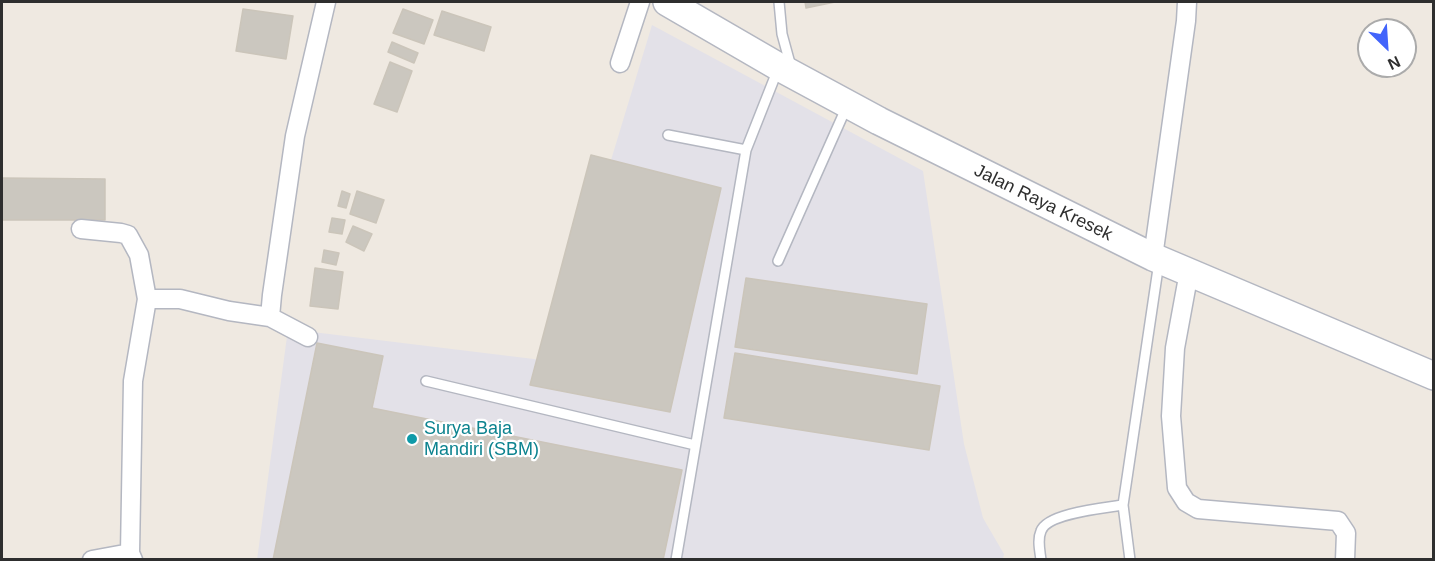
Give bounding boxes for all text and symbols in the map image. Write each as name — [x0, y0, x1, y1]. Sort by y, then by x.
north arrow — [1357, 18, 1417, 78]
text: N — [1385, 53, 1403, 73]
street label: Jalan Raya Kresek — [970, 160, 1116, 246]
place label: Surya Baja Mandiri (SBM) — [424, 418, 539, 460]
marker: Surya Baja Mandiri (SBM) — [405, 432, 419, 446]

